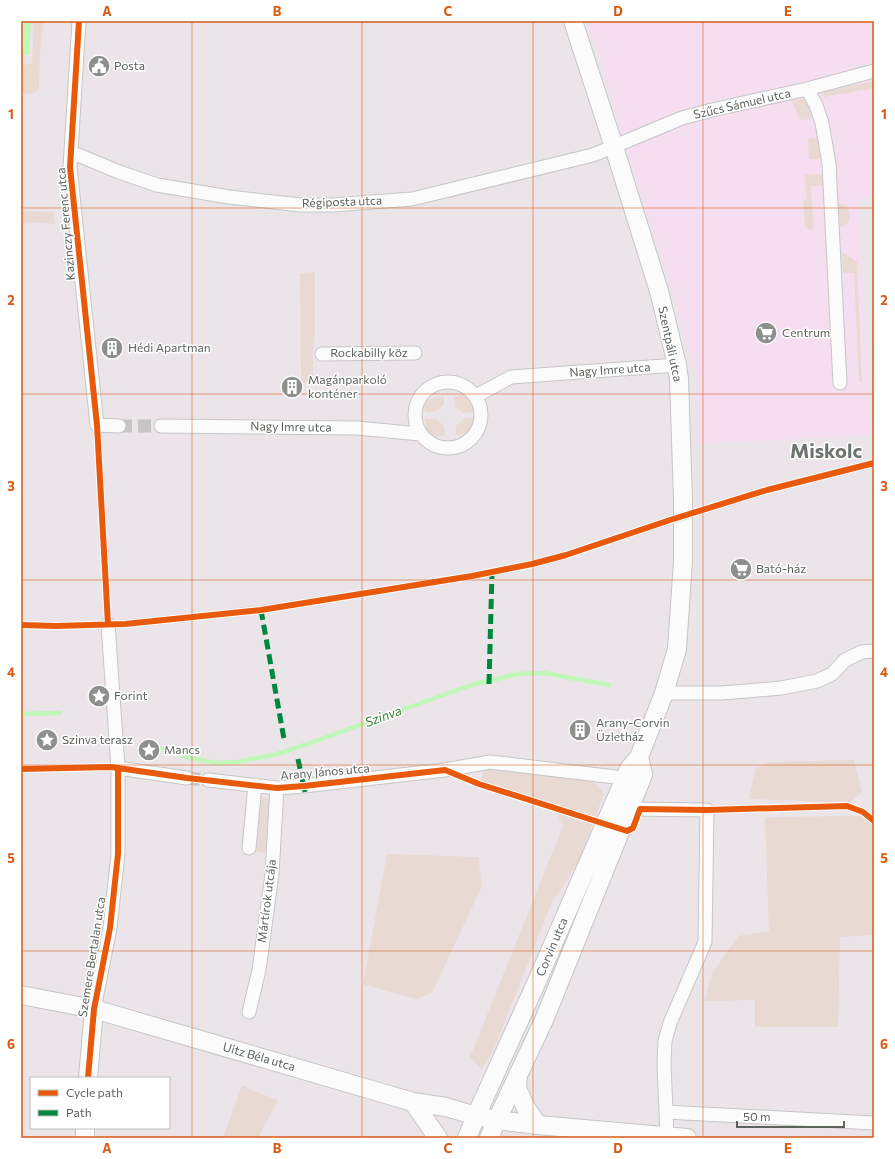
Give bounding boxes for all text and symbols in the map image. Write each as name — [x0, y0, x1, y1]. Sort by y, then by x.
text: A — [102, 3, 112, 19]
text: B — [273, 3, 282, 19]
text: C — [444, 3, 453, 19]
text: D — [613, 3, 623, 19]
text: E — [784, 3, 792, 19]
public building icon: Posta — [86, 53, 112, 79]
place label: Posta — [114, 58, 145, 72]
street label: Szűcs Sámuel utca — [692, 85, 792, 121]
text: 1 — [8, 106, 14, 122]
text: 1 — [881, 106, 887, 122]
street label: Kazinczy Ferenc utca — [53, 167, 77, 281]
street label: Régiposta utca — [302, 193, 382, 209]
text: 2 — [7, 292, 15, 308]
text: 2 — [880, 292, 888, 308]
street label: Szentpáli utca — [656, 305, 686, 383]
supermarket icon: Centrum — [753, 320, 779, 346]
place label: Centrum — [782, 325, 830, 339]
building icon: Hédi Apartman — [99, 335, 125, 361]
place label: Hédi Apartman — [128, 340, 211, 354]
street label: Rockabilly köz — [330, 345, 408, 359]
street label: Nagy Imre utca — [569, 359, 651, 379]
place label: Magánparkoló konténer — [308, 372, 387, 400]
building icon: Magánparkoló konténer — [279, 374, 305, 400]
street label: Nagy Imre utca — [250, 418, 332, 434]
district label: Miskolc — [790, 438, 862, 462]
text: 3 — [7, 478, 15, 494]
text: 3 — [880, 478, 888, 494]
supermarket icon: Bató-ház — [728, 556, 754, 582]
place label: Bató-ház — [756, 561, 806, 575]
text: 4 — [7, 664, 15, 680]
text: 4 — [880, 664, 888, 680]
place icon: Forint — [86, 683, 112, 709]
place label: Forint — [114, 688, 148, 702]
water label: Szinva — [362, 702, 404, 730]
place label: Arany-Corvin Üzletház — [596, 715, 670, 743]
building icon: Arany-Corvin Üzletház — [567, 717, 593, 743]
place icon: Szinva terasz — [34, 727, 60, 753]
place label: Szinva terasz — [62, 732, 133, 746]
place icon: Mancs — [136, 737, 162, 763]
place label: Mancs — [164, 742, 200, 756]
street label: Arany János utca — [280, 760, 370, 783]
text: 5 — [7, 850, 15, 866]
text: 5 — [880, 850, 888, 866]
street label: Mártírok utcája — [254, 858, 278, 943]
street label: Szemere Bertalan utca — [75, 896, 107, 1018]
street label: Corvin utca — [532, 915, 570, 978]
text: 6 — [7, 1036, 15, 1052]
text: 6 — [880, 1036, 888, 1052]
street label: Uitz Béla utca — [222, 1039, 297, 1073]
legend — [30, 1077, 170, 1129]
text: Cycle path — [66, 1085, 123, 1099]
scale bar — [737, 1103, 844, 1129]
text: Path — [66, 1105, 92, 1119]
text: 50 m — [743, 1109, 771, 1123]
text: A — [102, 1140, 112, 1156]
text: B — [273, 1140, 282, 1156]
text: C — [444, 1140, 453, 1156]
text: D — [613, 1140, 623, 1156]
text: E — [784, 1140, 792, 1156]

